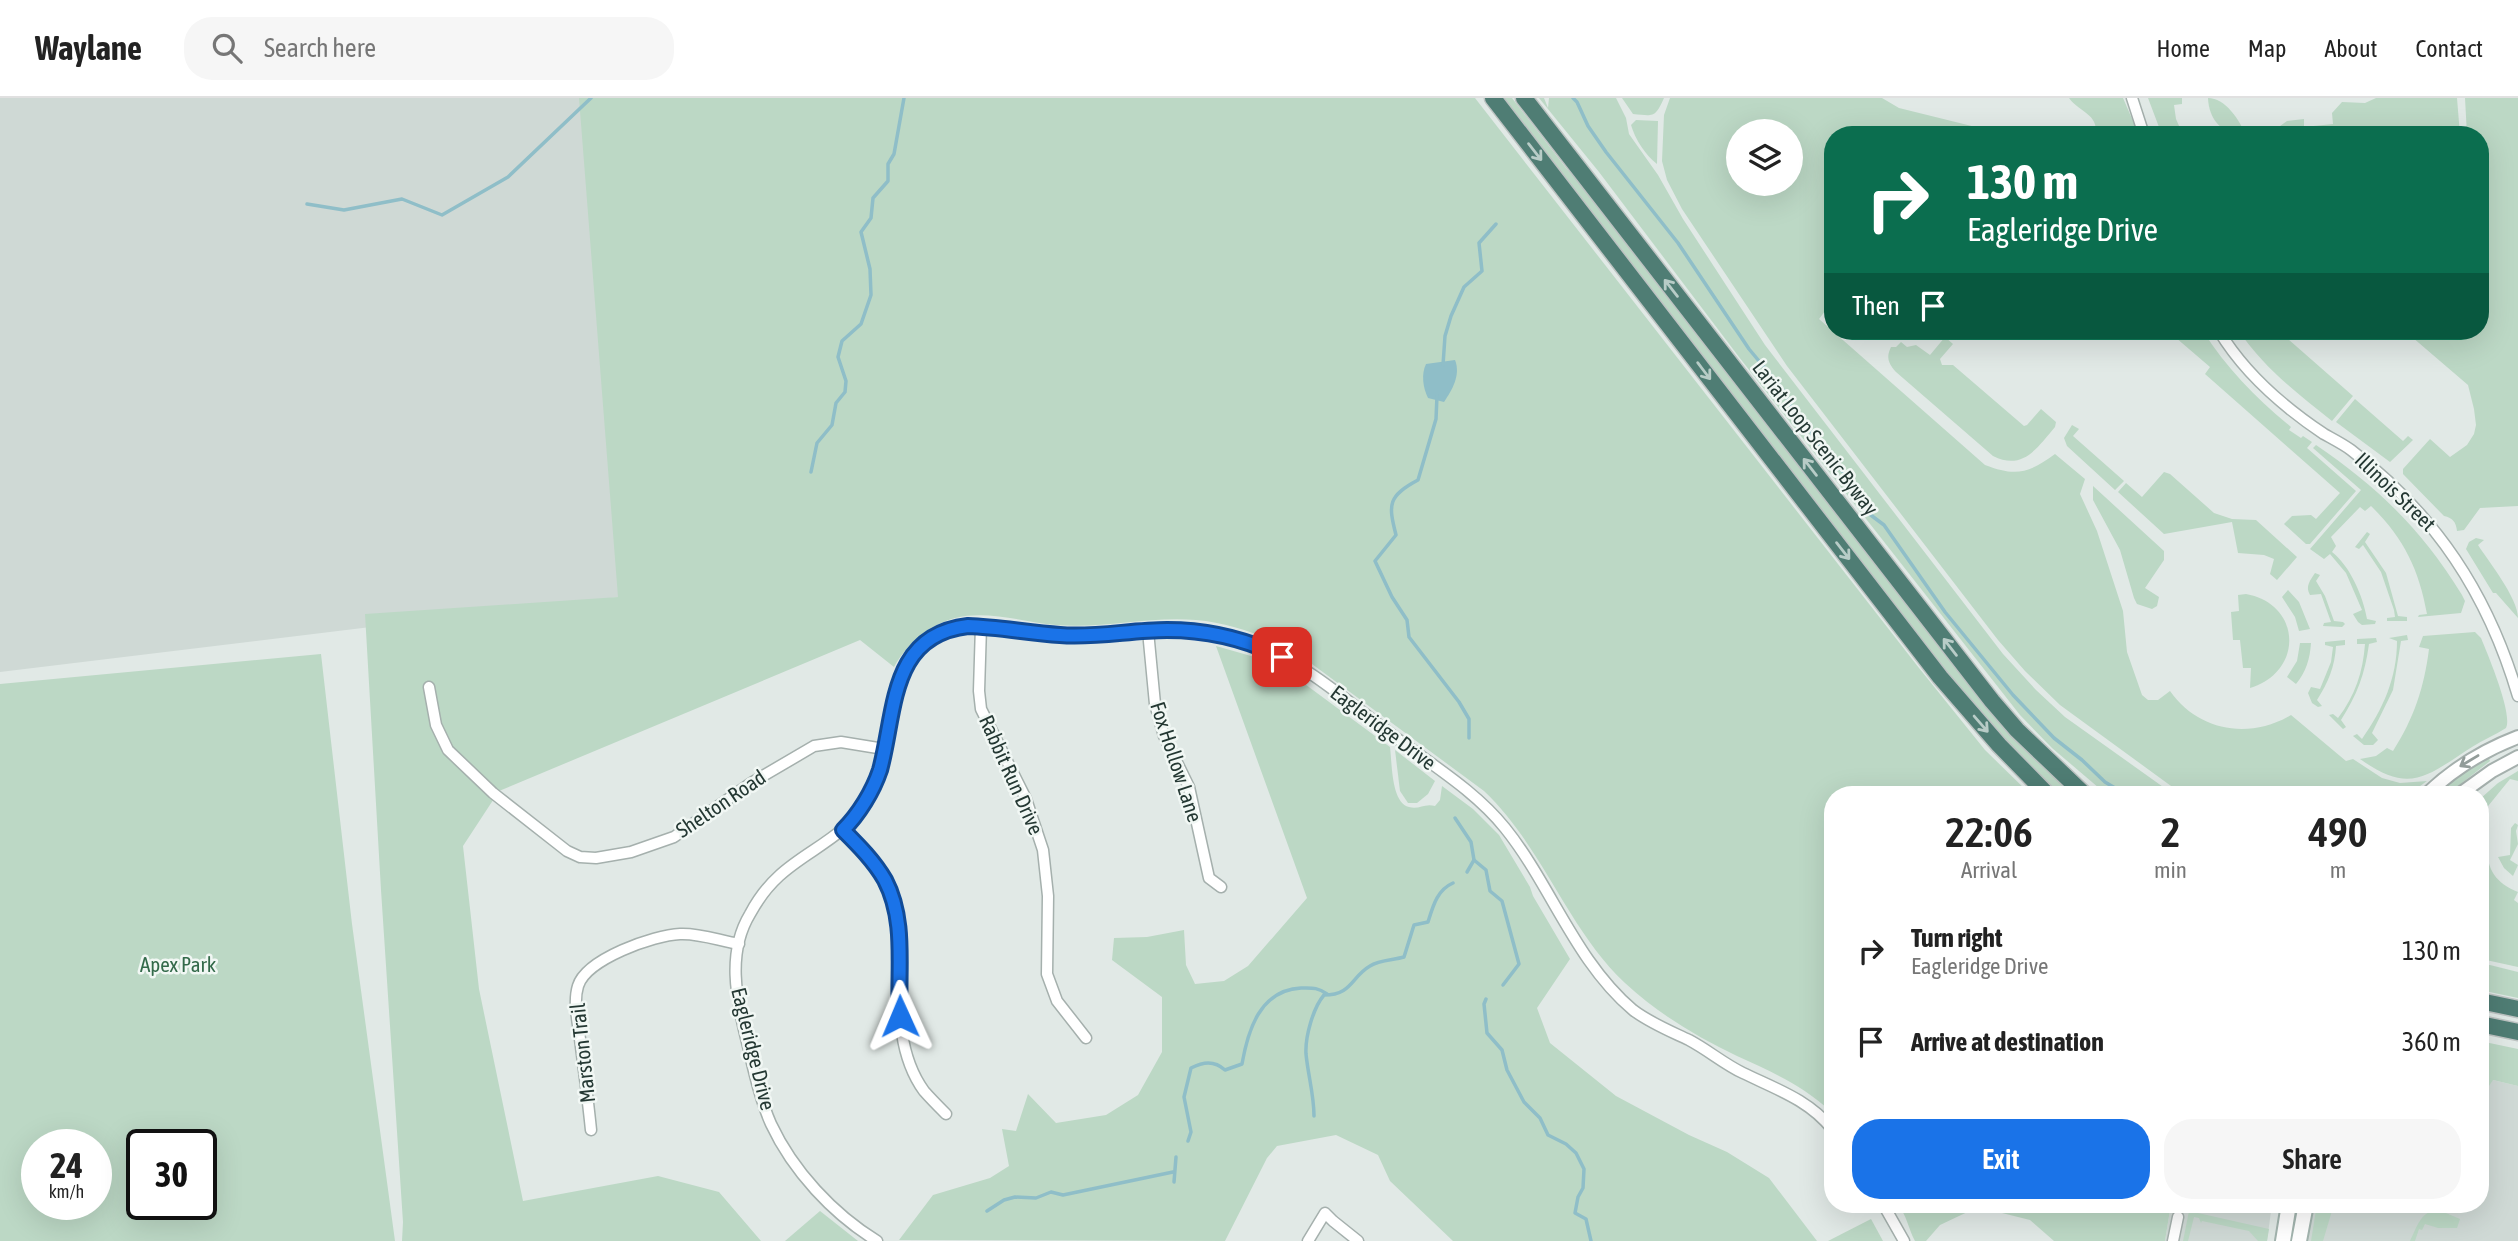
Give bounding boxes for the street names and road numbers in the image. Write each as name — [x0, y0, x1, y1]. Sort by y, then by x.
street label: Lariat Loop Scenic Byway — [1748, 355, 1884, 520]
street label: Illinois Street — [2350, 447, 2441, 536]
street label: Eagleridge Drive — [1326, 680, 1441, 775]
street label: Fox Hollow Lane — [1146, 699, 1208, 825]
street label: Rabbit Run Drive — [975, 711, 1049, 838]
street label: Shelton Road — [671, 764, 770, 842]
street label: Eagleridge Drive — [727, 985, 781, 1112]
street label: Marston Trail — [565, 1002, 599, 1104]

